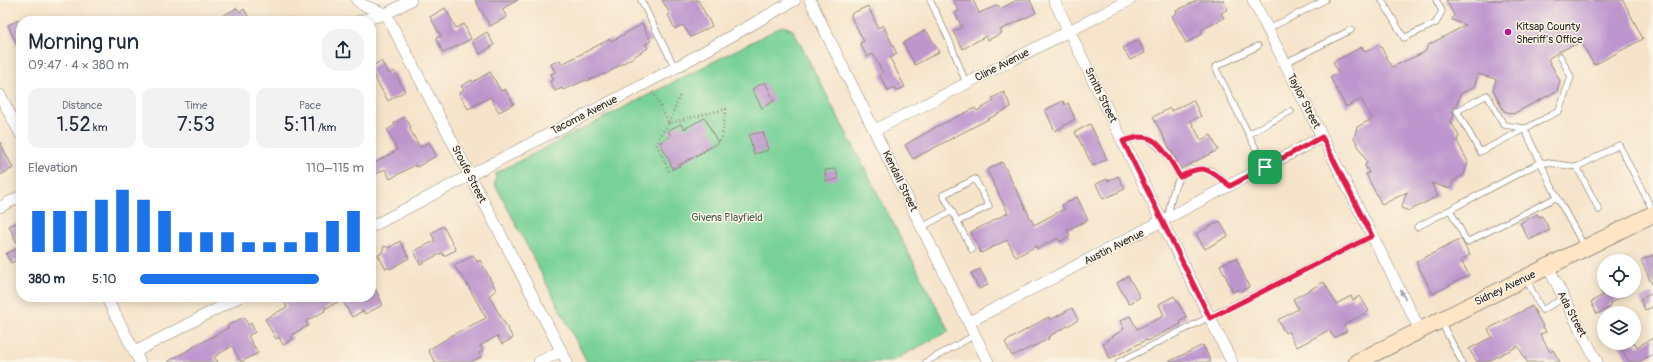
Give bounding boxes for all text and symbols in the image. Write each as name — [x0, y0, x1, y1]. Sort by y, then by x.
place label: Kitsap County Sheriff's Office — [1516, 20, 1583, 46]
marker: Kitsap County Sheriff's Office — [1503, 27, 1513, 37]
text: Morning run — [28, 28, 139, 56]
button: share — [322, 29, 364, 71]
street label: Cline Avenue — [973, 46, 1032, 84]
text: 09:47 · 4 × 380 m — [28, 57, 129, 73]
street label: Smith Street — [1082, 65, 1120, 125]
street label: Taylor Street — [1285, 71, 1324, 131]
street label: Tacoma Avenue — [549, 92, 620, 137]
text: Distance — [62, 99, 102, 112]
text: Time — [185, 99, 208, 112]
text: Pace — [299, 99, 321, 112]
text: 1.52 — [57, 112, 91, 137]
text: 7:53 — [177, 112, 215, 137]
text: 5:11 — [284, 112, 316, 137]
text: km — [91, 121, 107, 134]
text: /km — [316, 121, 336, 134]
street label: Sroufe Street — [449, 143, 489, 206]
street label: Kendall Street — [880, 148, 921, 214]
pin — [1248, 150, 1282, 184]
icon: arrive — [1254, 156, 1276, 178]
text: Elevation — [28, 160, 78, 176]
text: 110–115 m — [306, 160, 364, 176]
park label: Givens Playfield — [691, 211, 763, 224]
street label: Austin Avenue — [1082, 226, 1147, 268]
map controls — [1597, 254, 1641, 350]
button: locate — [1597, 254, 1641, 298]
street label: Sidney Avenue — [1472, 267, 1538, 308]
text: 380 m — [28, 271, 65, 287]
text: 5:10 — [92, 271, 116, 287]
street label: Ada Street — [1555, 289, 1590, 340]
one-way arrow — [1399, 290, 1406, 301]
button: layers — [1597, 306, 1641, 350]

